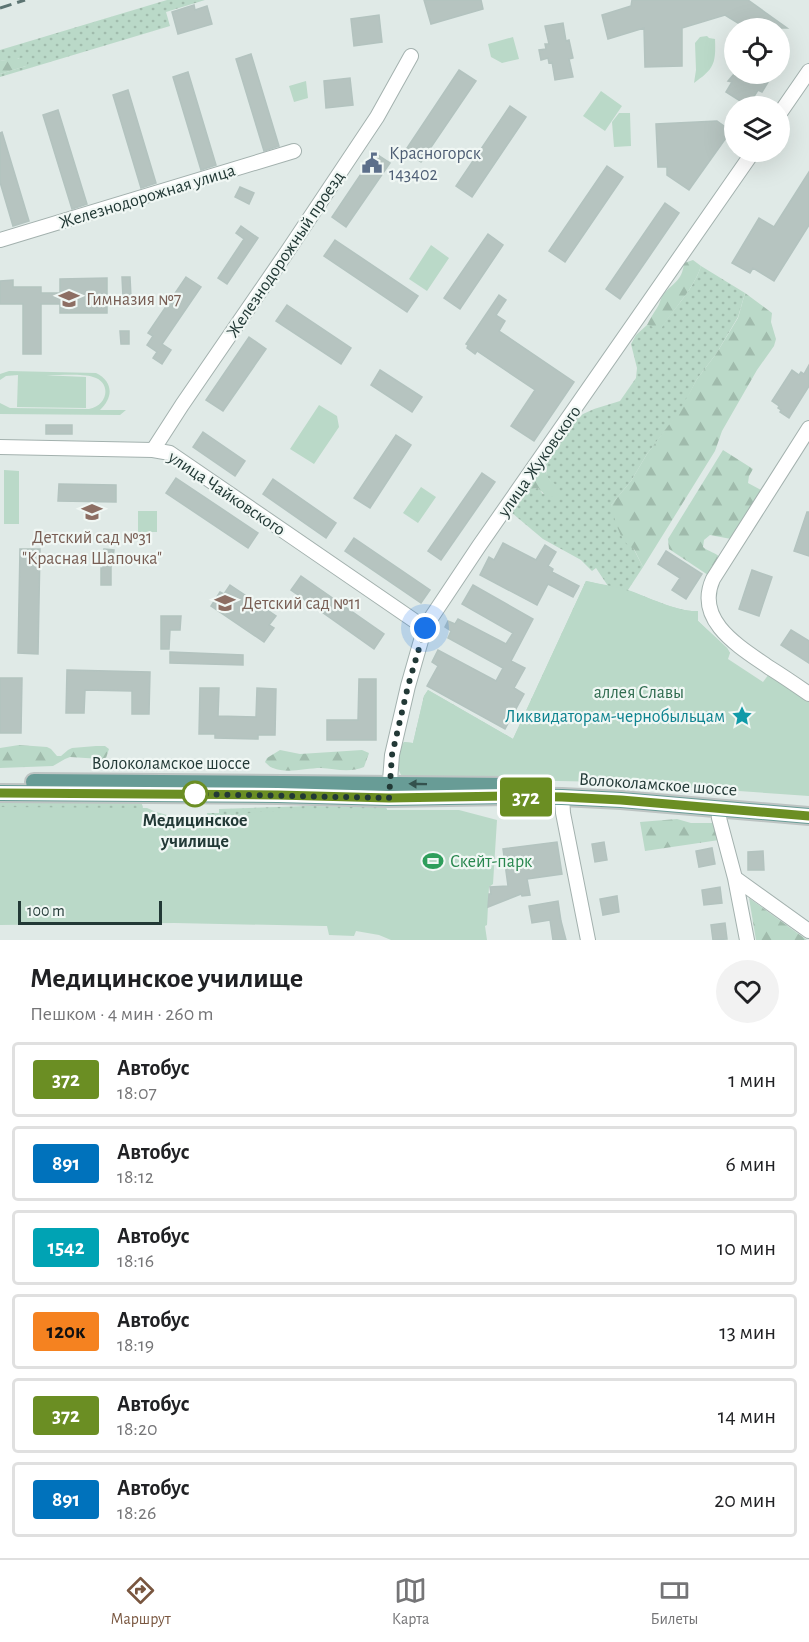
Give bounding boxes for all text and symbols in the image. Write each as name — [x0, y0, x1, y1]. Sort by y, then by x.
map controls — [724, 18, 790, 162]
button: locate — [724, 18, 790, 84]
button: layers — [724, 96, 790, 162]
place label: Красногорск 143402 — [389, 145, 482, 184]
public building icon: Красногорск 143402 — [360, 151, 384, 175]
street label: Железнодорожная улица — [57, 162, 238, 232]
street label: Железнодорожный проезд — [224, 168, 348, 341]
school or university icon: Гимназия №7 — [57, 287, 81, 311]
place label: Гимназия №7 — [86, 291, 181, 309]
street label: улица Жуковского — [494, 403, 585, 521]
street label: улица Чайковского — [164, 448, 288, 539]
school or university icon: Детский сад №31 "Красная Шапочка" — [80, 500, 104, 524]
place label: Детский сад №31 "Красная Шапочка" — [22, 529, 162, 568]
school or university icon: Детский сад №11 — [213, 591, 237, 615]
place label: Детский сад №11 — [242, 595, 361, 613]
your location — [410, 613, 440, 643]
park label: аллея Славы — [594, 684, 684, 702]
place icon: Ликвидаторам-чернобыльцам — [730, 704, 754, 728]
place label: Ликвидаторам-чернобыльцам — [505, 707, 725, 726]
street label: Волоколамское шоссе — [92, 755, 250, 773]
street label: Волоколамское шоссе — [578, 770, 738, 800]
line badge: 372 — [492, 778, 560, 816]
one-way arrow — [409, 779, 428, 789]
marker: Медицинское училище — [182, 781, 208, 807]
text: 372 — [512, 787, 540, 808]
place label: Медицинское училище — [142, 812, 248, 851]
sports icon: Скейт-парк — [421, 849, 445, 873]
place label: Скейт-парк — [450, 853, 533, 871]
scale bar — [18, 898, 162, 926]
text: 100 m — [27, 903, 65, 919]
button: heart — [716, 960, 779, 1023]
text: Медицинское училище — [30, 965, 303, 993]
text: Пешком · 4 мин · 260 m — [30, 1004, 214, 1024]
text: Автобус — [117, 1057, 190, 1079]
text: 372 — [52, 1069, 80, 1090]
text: 1 мин — [728, 1069, 776, 1091]
text: 18:07 — [117, 1083, 157, 1103]
text: Автобус — [117, 1141, 190, 1163]
text: 891 — [52, 1153, 80, 1174]
text: 6 мин — [725, 1153, 776, 1175]
text: 18:12 — [117, 1167, 154, 1187]
text: Автобус — [117, 1225, 190, 1247]
text: 1542 — [47, 1237, 85, 1258]
text: 10 мин — [717, 1237, 776, 1259]
text: 18:16 — [117, 1251, 154, 1271]
text: Автобус — [117, 1309, 190, 1331]
text: 120к — [47, 1321, 85, 1342]
text: 13 мин — [719, 1321, 776, 1343]
text: 18:19 — [117, 1335, 154, 1355]
text: Автобус — [117, 1393, 190, 1415]
text: 372 — [52, 1405, 80, 1426]
text: 14 мин — [718, 1405, 776, 1427]
text: 18:20 — [117, 1419, 158, 1439]
text: Автобус — [117, 1477, 190, 1499]
text: 891 — [52, 1489, 80, 1510]
text: 20 мин — [714, 1489, 776, 1511]
text: 18:26 — [117, 1503, 156, 1523]
tab: Маршрут — [111, 1574, 171, 1629]
tab: Карта — [392, 1574, 429, 1629]
tab: Билеты — [650, 1574, 698, 1629]

